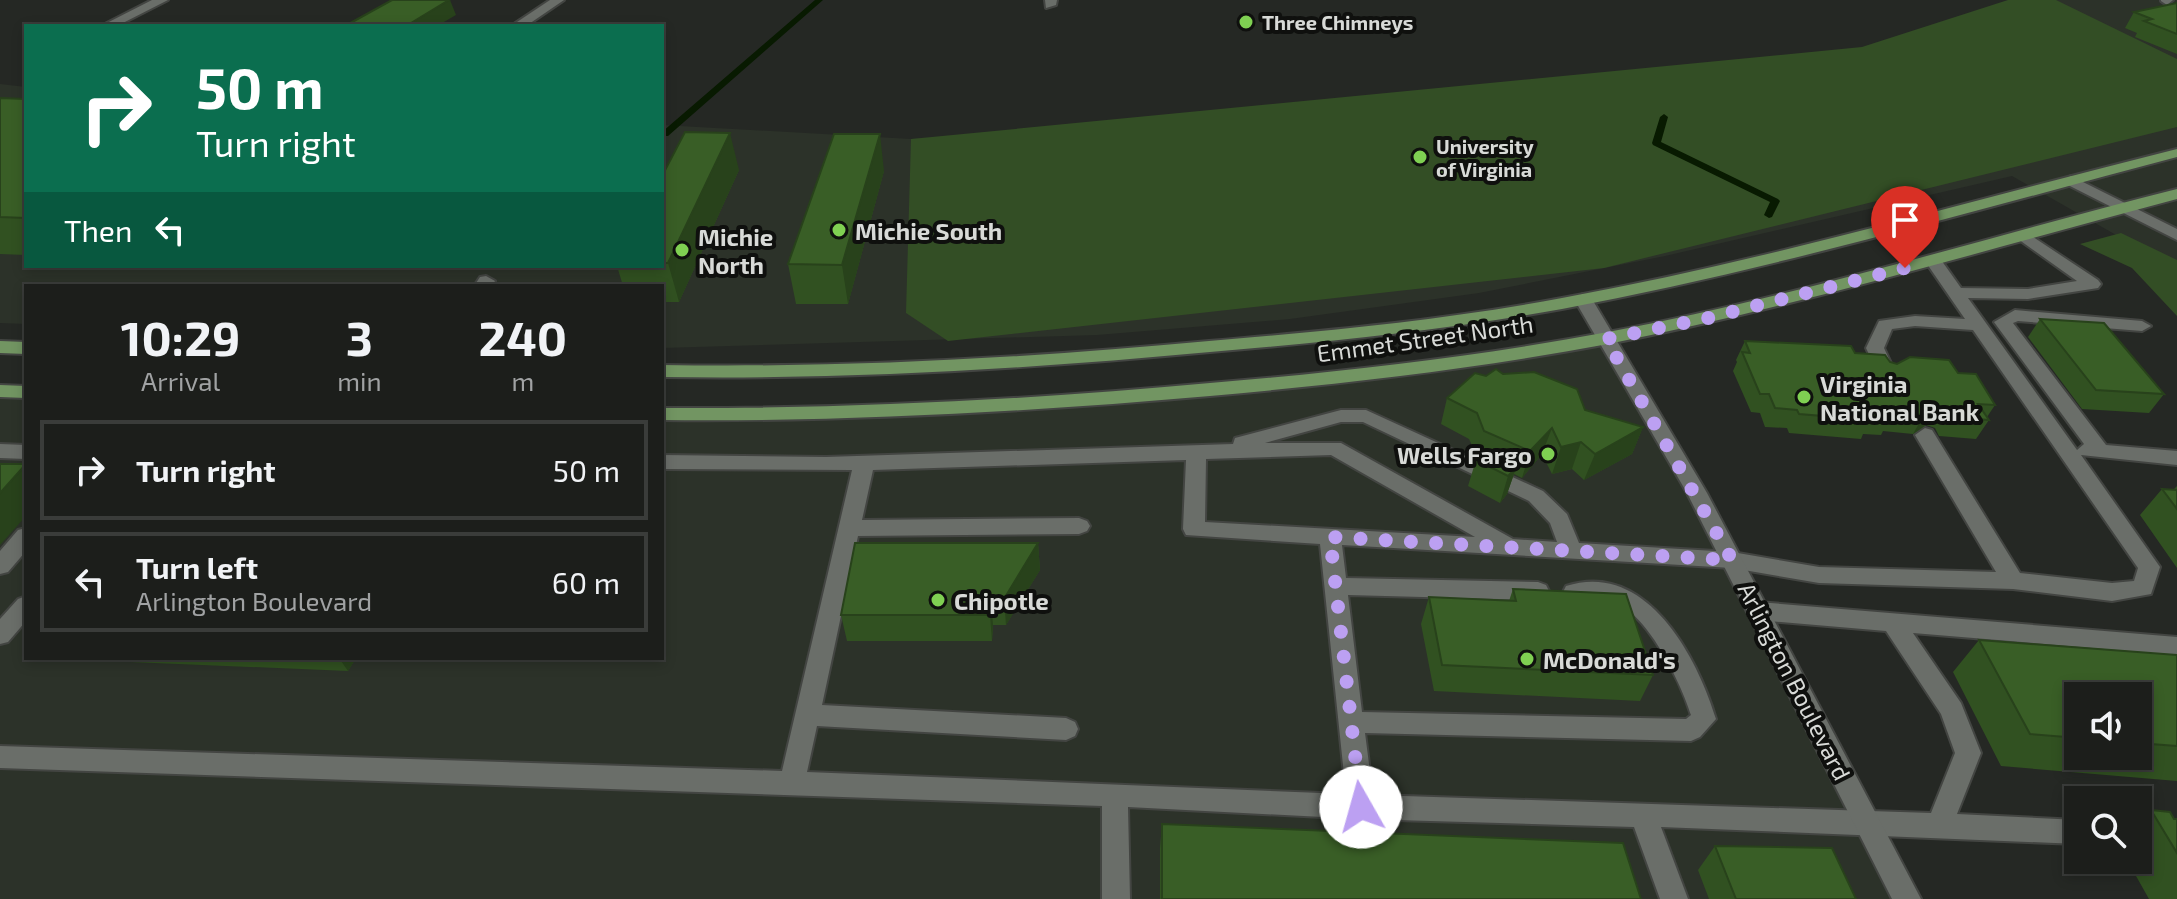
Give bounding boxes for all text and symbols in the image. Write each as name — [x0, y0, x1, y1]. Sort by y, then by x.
place label: Three Chimneys — [1262, 10, 1413, 35]
marker: Three Chimneys — [1237, 13, 1255, 31]
text: 50 m — [196, 53, 324, 120]
icon: right — [64, 56, 168, 160]
text: Turn right — [196, 121, 356, 164]
place label: University of Virginia — [1436, 134, 1535, 181]
marker: University of Virginia — [1411, 148, 1429, 166]
pin — [1871, 186, 1939, 268]
icon: arrive — [1883, 198, 1927, 242]
icon: left — [148, 208, 192, 252]
text: Then — [64, 212, 132, 248]
place label: Michie South — [855, 216, 1002, 245]
marker: Michie South — [830, 221, 848, 239]
place label: Michie North — [698, 222, 773, 279]
marker: Michie North — [673, 241, 691, 259]
text: 10:29 — [121, 308, 240, 366]
text: 3 — [346, 308, 373, 366]
text: 240 — [478, 308, 567, 366]
street label: Emmet Street North — [1315, 308, 1535, 368]
text: Arrival — [141, 365, 220, 396]
text: min — [337, 365, 382, 396]
text: m — [511, 365, 534, 396]
place label: Virginia National Bank — [1820, 369, 1980, 426]
marker: Virginia National Bank — [1795, 388, 1813, 406]
place label: Wells Fargo — [1397, 440, 1532, 469]
marker: Wells Fargo — [1539, 445, 1557, 463]
icon: right — [68, 448, 112, 492]
text: Turn right — [136, 452, 276, 488]
text: 50 m — [553, 452, 620, 488]
text: Turn left — [136, 549, 258, 585]
icon: left — [68, 560, 112, 604]
text: 60 m — [552, 564, 620, 600]
street label: Arlington Boulevard — [1733, 577, 1857, 785]
text: Arlington Boulevard — [136, 585, 372, 616]
place label: Chipotle — [954, 586, 1049, 615]
marker: Chipotle — [929, 591, 947, 609]
place label: McDonald's — [1543, 645, 1676, 674]
marker: McDonald's — [1518, 650, 1536, 668]
map controls — [2064, 682, 2152, 874]
button: sound — [2064, 682, 2152, 770]
position arrow — [1319, 765, 1403, 849]
button: search — [2064, 786, 2152, 874]

